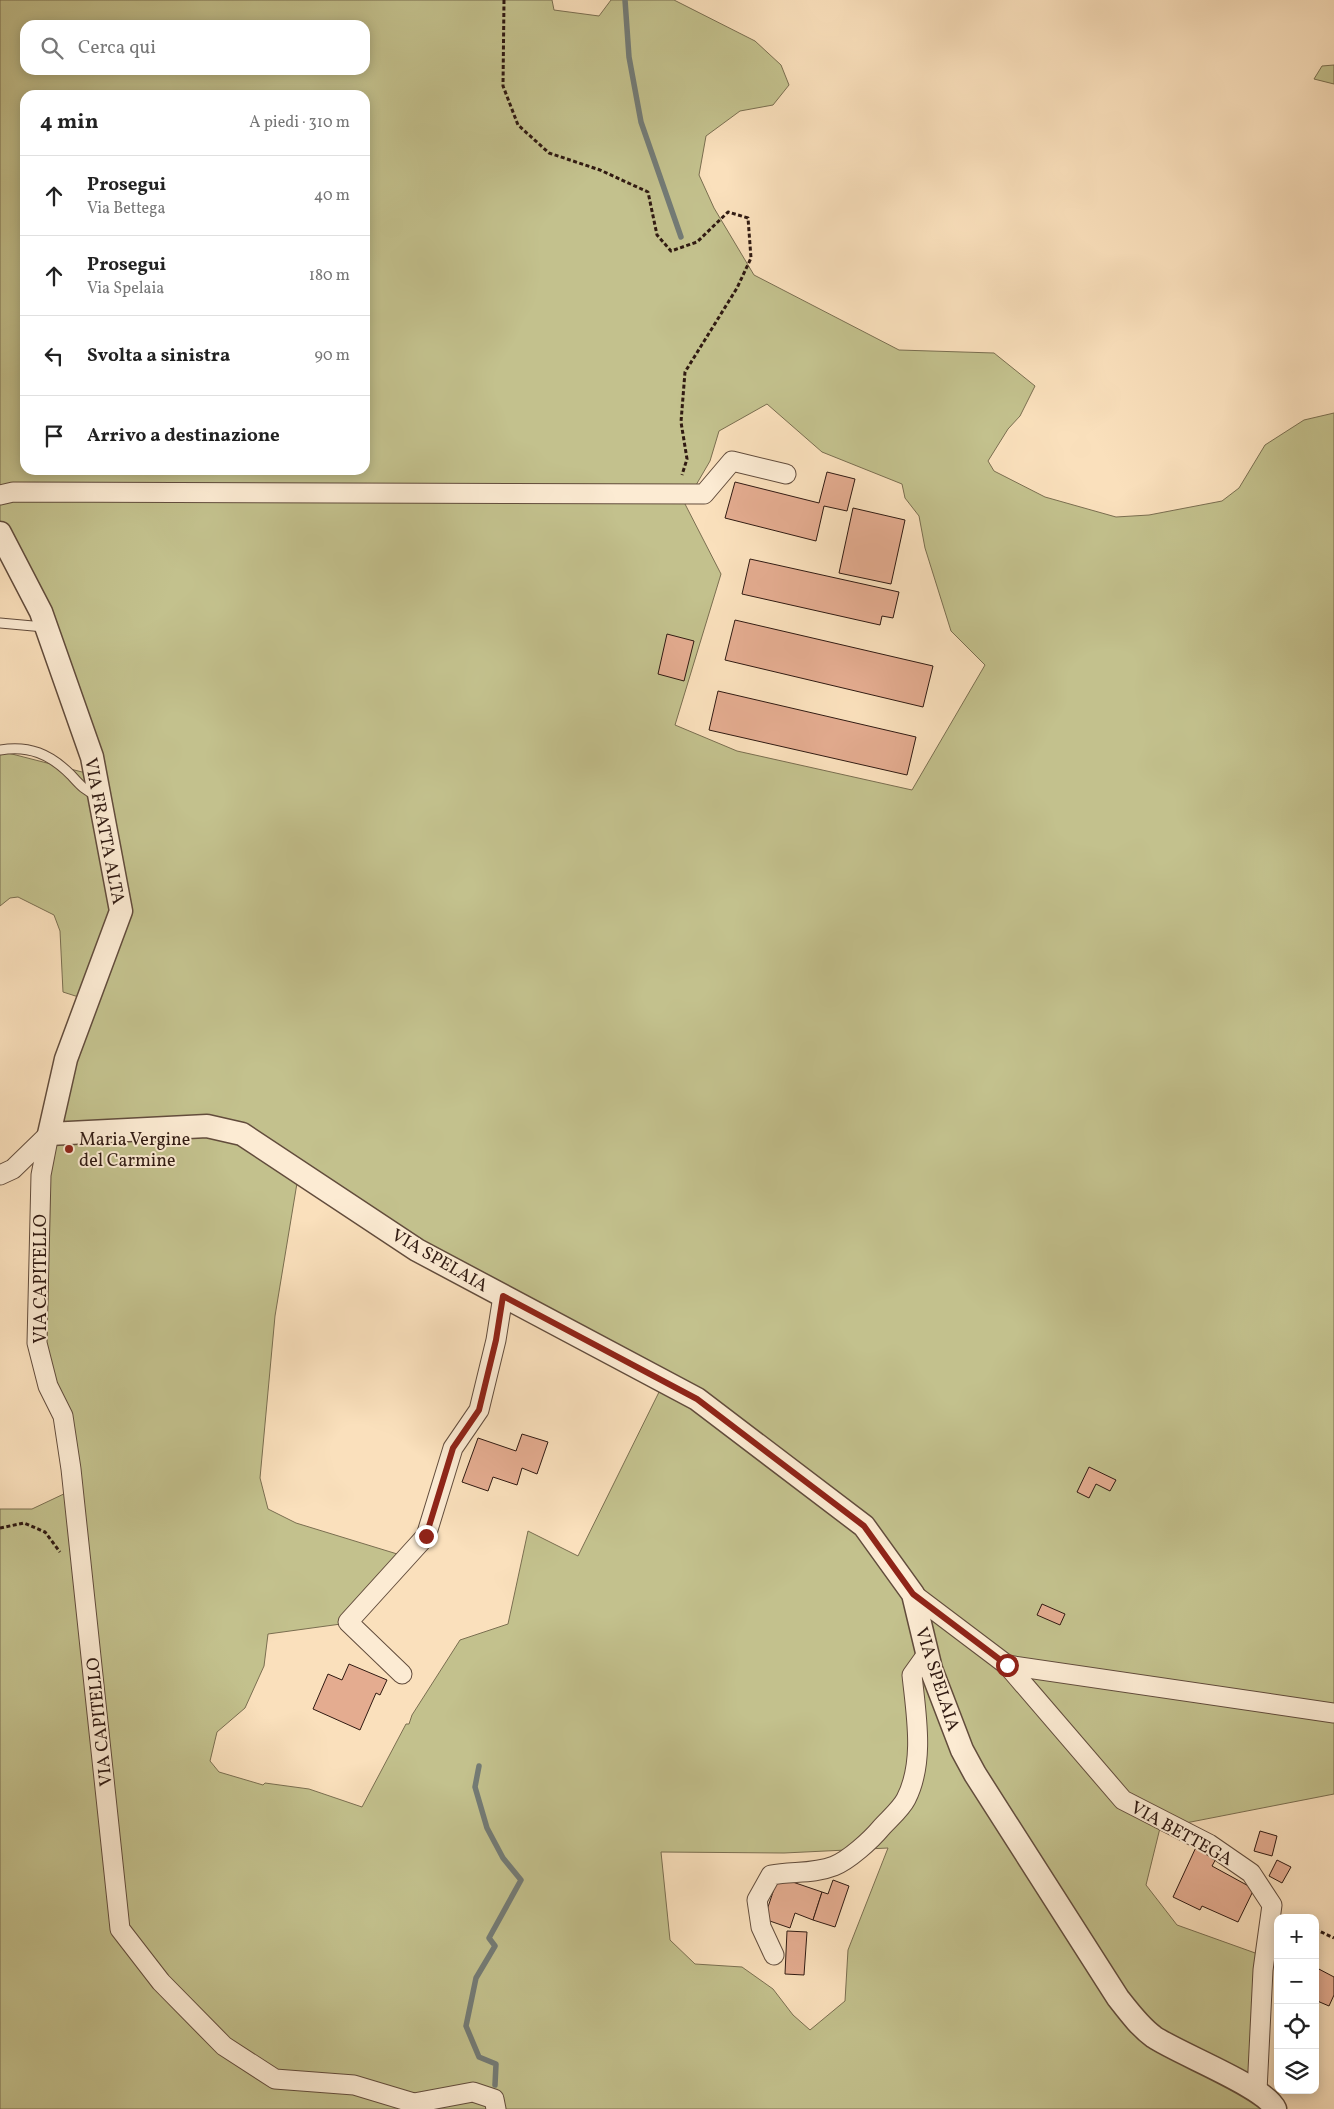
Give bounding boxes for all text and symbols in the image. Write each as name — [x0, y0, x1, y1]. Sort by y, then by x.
search box — [20, 20, 370, 75]
icon: search — [38, 34, 66, 62]
text: Cerca qui — [78, 35, 156, 61]
text: 4 min — [40, 108, 99, 137]
text: A piedi · 310 m — [249, 112, 350, 134]
text: Prosegui — [87, 172, 166, 198]
icon: ahead — [40, 182, 68, 210]
text: 40 m — [314, 185, 350, 207]
text: Via Bettega — [87, 198, 165, 220]
text: Prosegui — [87, 252, 166, 278]
icon: ahead — [40, 262, 68, 290]
text: 180 m — [309, 265, 350, 287]
text: Via Spelaia — [87, 278, 164, 300]
icon: left — [40, 342, 68, 370]
text: Svolta a sinistra — [87, 343, 230, 369]
text: 90 m — [314, 345, 350, 367]
icon: arrive — [40, 422, 68, 450]
text: Arrivo a destinazione — [87, 423, 280, 449]
street label: VIA FRATTA ALTA — [77, 756, 130, 907]
place label: Maria Vergine del Carmine — [79, 1128, 190, 1174]
marker: Maria Vergine del Carmine — [63, 1143, 75, 1155]
street label: VIA CAPITELLO — [29, 1214, 54, 1344]
street label: VIA SPELAIA — [386, 1223, 493, 1299]
route end — [415, 1525, 438, 1548]
street label: VIA SPELAIA — [908, 1624, 965, 1735]
route start — [996, 1654, 1019, 1677]
street label: VIA CAPITELLO — [81, 1656, 120, 1788]
street label: VIA BETTEGA — [1126, 1796, 1237, 1873]
map controls — [1274, 1914, 1319, 2094]
button: + — [1274, 1914, 1319, 1959]
button: − — [1274, 1959, 1319, 2004]
button: locate — [1274, 2004, 1319, 2049]
button: layers — [1274, 2049, 1319, 2094]

